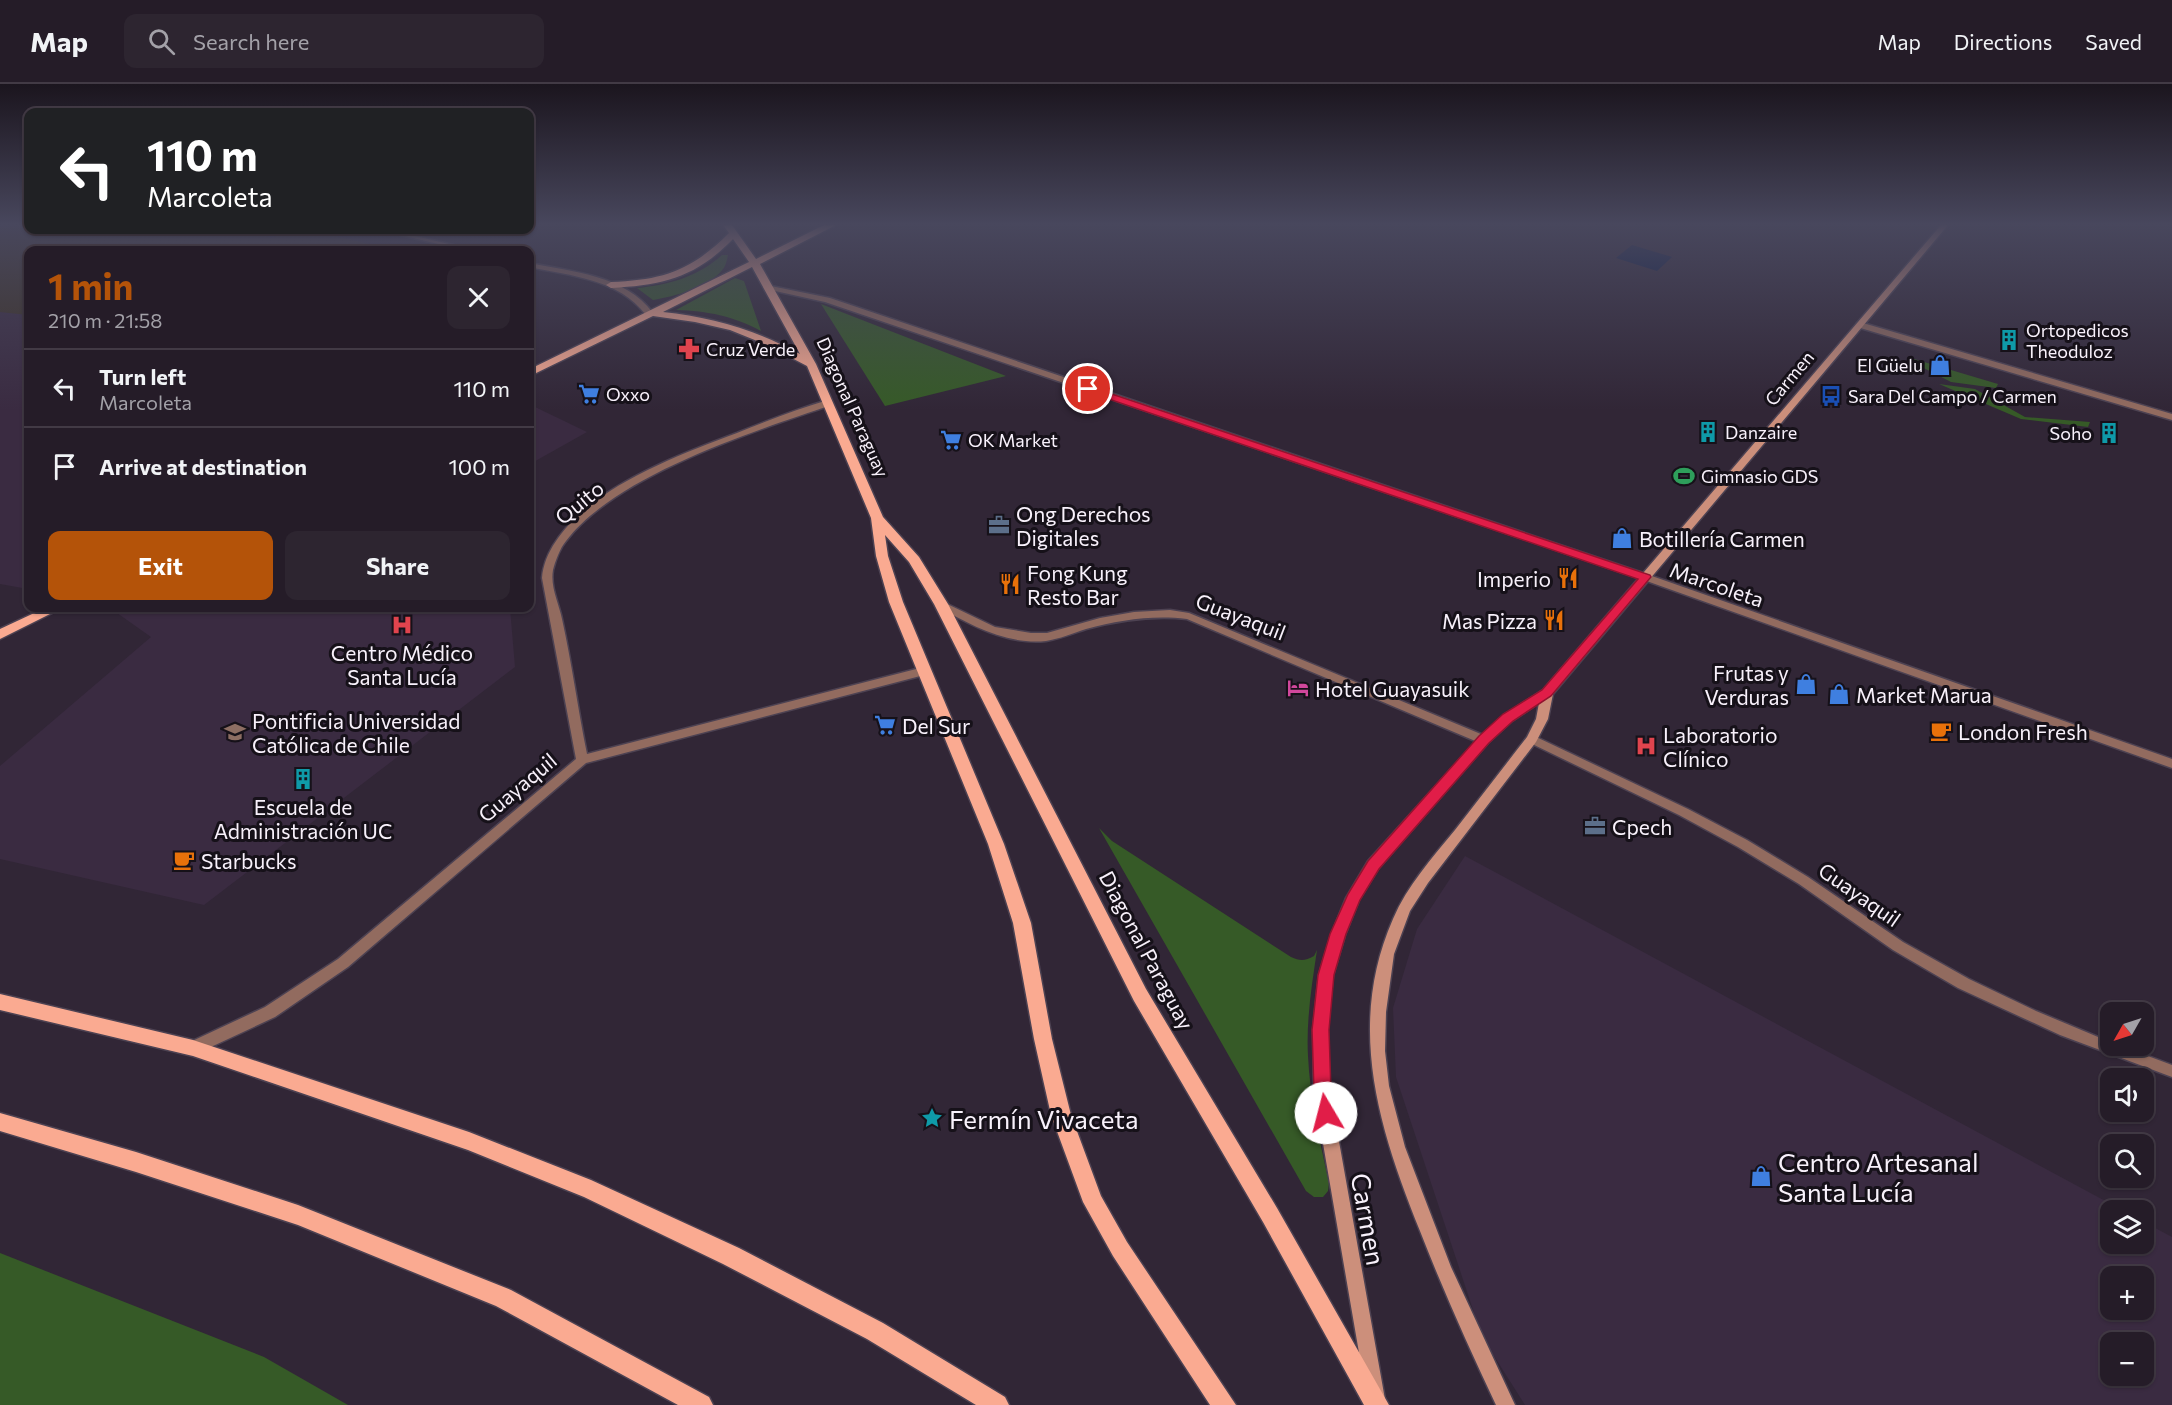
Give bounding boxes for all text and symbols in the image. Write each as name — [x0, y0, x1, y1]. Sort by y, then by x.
search box — [124, 14, 544, 68]
text: Map — [30, 24, 88, 58]
icon: search — [145, 25, 178, 58]
text: Search here — [193, 28, 309, 55]
text: Map — [1878, 29, 1921, 54]
text: Directions — [1954, 29, 2052, 54]
text: Saved — [2085, 29, 2142, 54]
text: 110 m — [147, 128, 258, 180]
icon: left — [48, 132, 126, 210]
text: Marcoleta — [147, 180, 273, 213]
text: 1 min — [48, 263, 133, 307]
button: close — [447, 266, 510, 329]
text: 210 m · 21:58 — [48, 308, 162, 332]
place label: Ortopedicos Theoduloz — [2026, 319, 2129, 362]
building icon: Ortopedicos Theoduloz — [1997, 328, 2021, 352]
street label: Diagonal Paraguay — [812, 334, 894, 480]
pharmacy icon: Cruz Verde — [677, 337, 701, 361]
place label: Cruz Verde — [706, 338, 795, 360]
street label: Carmen — [1760, 346, 1818, 410]
shop icon: El Güelu — [1928, 353, 1952, 377]
place label: El Güelu — [1857, 354, 1923, 376]
text: Turn left — [99, 363, 186, 390]
pin — [1062, 363, 1113, 414]
icon: left — [48, 372, 81, 405]
icon: arrive — [1071, 372, 1104, 405]
text: 110 m — [453, 375, 510, 402]
supermarket icon: Oxxo — [577, 382, 601, 406]
place label: Oxxo — [606, 383, 650, 405]
bus stop icon: Sara Del Campo / Carmen — [1819, 384, 1843, 408]
place label: Sara Del Campo / Carmen — [1848, 385, 2057, 407]
text: Marcoleta — [99, 390, 192, 414]
building icon: Danzaire — [1696, 420, 1720, 444]
place label: Danzaire — [1725, 421, 1797, 443]
building icon: Soho — [2097, 421, 2121, 445]
place label: Soho — [2050, 422, 2092, 444]
supermarket icon: OK Market — [939, 428, 963, 452]
place label: OK Market — [968, 429, 1058, 451]
icon: arrive — [48, 450, 81, 483]
text: Arrive at destination — [99, 453, 307, 480]
text: 100 m — [448, 453, 510, 480]
sports icon: Gimnasio GDS — [1672, 464, 1696, 488]
place label: Gimnasio GDS — [1701, 465, 1818, 487]
street label: Quito — [550, 475, 608, 529]
place label: Ong Derechos Digitales — [1016, 501, 1151, 550]
office icon: Ong Derechos Digitales — [987, 513, 1011, 537]
shop icon: Botillería Carmen — [1610, 526, 1634, 550]
place label: Botillería Carmen — [1639, 526, 1805, 551]
button: Exit — [48, 531, 273, 600]
button: Share — [285, 531, 510, 600]
street label: Marcoleta — [1667, 556, 1767, 612]
place label: Fong Kung Resto Bar — [1027, 560, 1128, 609]
place label: Imperio — [1477, 566, 1551, 591]
restaurant icon: Imperio — [1556, 566, 1580, 590]
restaurant icon: Fong Kung Resto Bar — [998, 572, 1022, 596]
street label: Guayaquil — [1193, 587, 1289, 645]
place label: Mas Pizza — [1442, 608, 1537, 633]
restaurant icon: Mas Pizza — [1542, 608, 1566, 632]
hospital icon: Centro Médico Santa Lucía — [390, 613, 414, 637]
place label: Centro Médico Santa Lucía — [331, 640, 473, 689]
place label: Frutas y Verduras — [1704, 660, 1789, 709]
shop icon: Frutas y Verduras — [1794, 672, 1818, 696]
hotel icon: Hotel Guayasuik — [1286, 676, 1310, 700]
place label: Hotel Guayasuik — [1315, 676, 1470, 701]
shop icon: Market Marua — [1827, 682, 1851, 706]
place label: Market Marua — [1856, 682, 1992, 707]
place label: Pontificia Universidad Católica de Chile — [252, 708, 460, 757]
supermarket icon: Del Sur — [873, 713, 897, 737]
place label: Del Sur — [902, 713, 970, 738]
cafe icon: London Fresh — [1929, 719, 1953, 743]
place label: London Fresh — [1958, 719, 2088, 744]
school or university icon: Pontificia Universidad Católica de Chile — [223, 720, 247, 744]
place label: Laboratorio Clínico — [1663, 722, 1777, 771]
hospital icon: Laboratorio Clínico — [1634, 734, 1658, 758]
street label: Guayaquil — [473, 747, 561, 827]
building icon: Escuela de Administración UC — [291, 767, 315, 791]
place label: Escuela de Administración UC — [214, 794, 392, 843]
office icon: Cpech — [1583, 814, 1607, 838]
place label: Cpech — [1612, 814, 1672, 839]
cafe icon: Starbucks — [172, 848, 196, 872]
place label: Starbucks — [201, 848, 297, 873]
street label: Guayaquil — [1814, 857, 1906, 931]
street label: Diagonal Paraguay — [1095, 866, 1199, 1034]
north arrow — [2100, 1002, 2154, 1056]
map controls — [2100, 1002, 2154, 1386]
button: sound — [2100, 1068, 2154, 1122]
position arrow — [1294, 1081, 1358, 1145]
place label: Fermín Vivaceta — [949, 1103, 1139, 1134]
place icon: Fermín Vivaceta — [920, 1106, 944, 1130]
button: search — [2100, 1134, 2154, 1188]
place label: Centro Artesanal Santa Lucía — [1778, 1146, 1979, 1207]
shop icon: Centro Artesanal Santa Lucía — [1749, 1164, 1773, 1188]
street label: Carmen — [1346, 1170, 1392, 1268]
button: layers — [2100, 1200, 2154, 1254]
button: + — [2100, 1266, 2154, 1320]
button: − — [2100, 1332, 2154, 1386]

